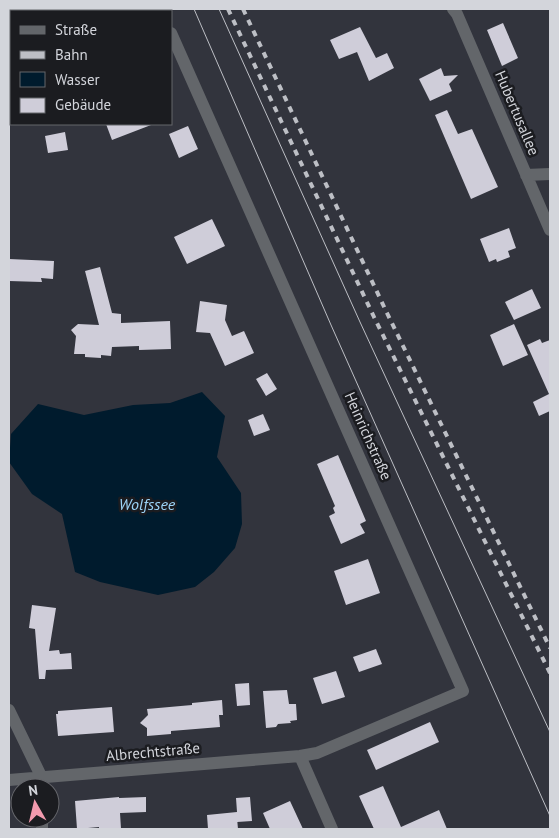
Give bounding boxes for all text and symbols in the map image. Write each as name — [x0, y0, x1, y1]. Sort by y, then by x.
legend — [10, 10, 172, 125]
text: Straße — [55, 20, 97, 39]
text: Bahn — [55, 45, 88, 64]
street label: Hubertusallee — [491, 68, 544, 158]
text: Wasser — [55, 70, 100, 89]
text: Gebäude — [55, 95, 111, 114]
street label: Heinrichstraße — [341, 389, 396, 483]
water label: Wolfssee — [119, 494, 176, 514]
street label: Albrechtstraße — [105, 738, 201, 765]
north arrow — [10, 778, 60, 828]
text: N — [27, 781, 39, 800]

